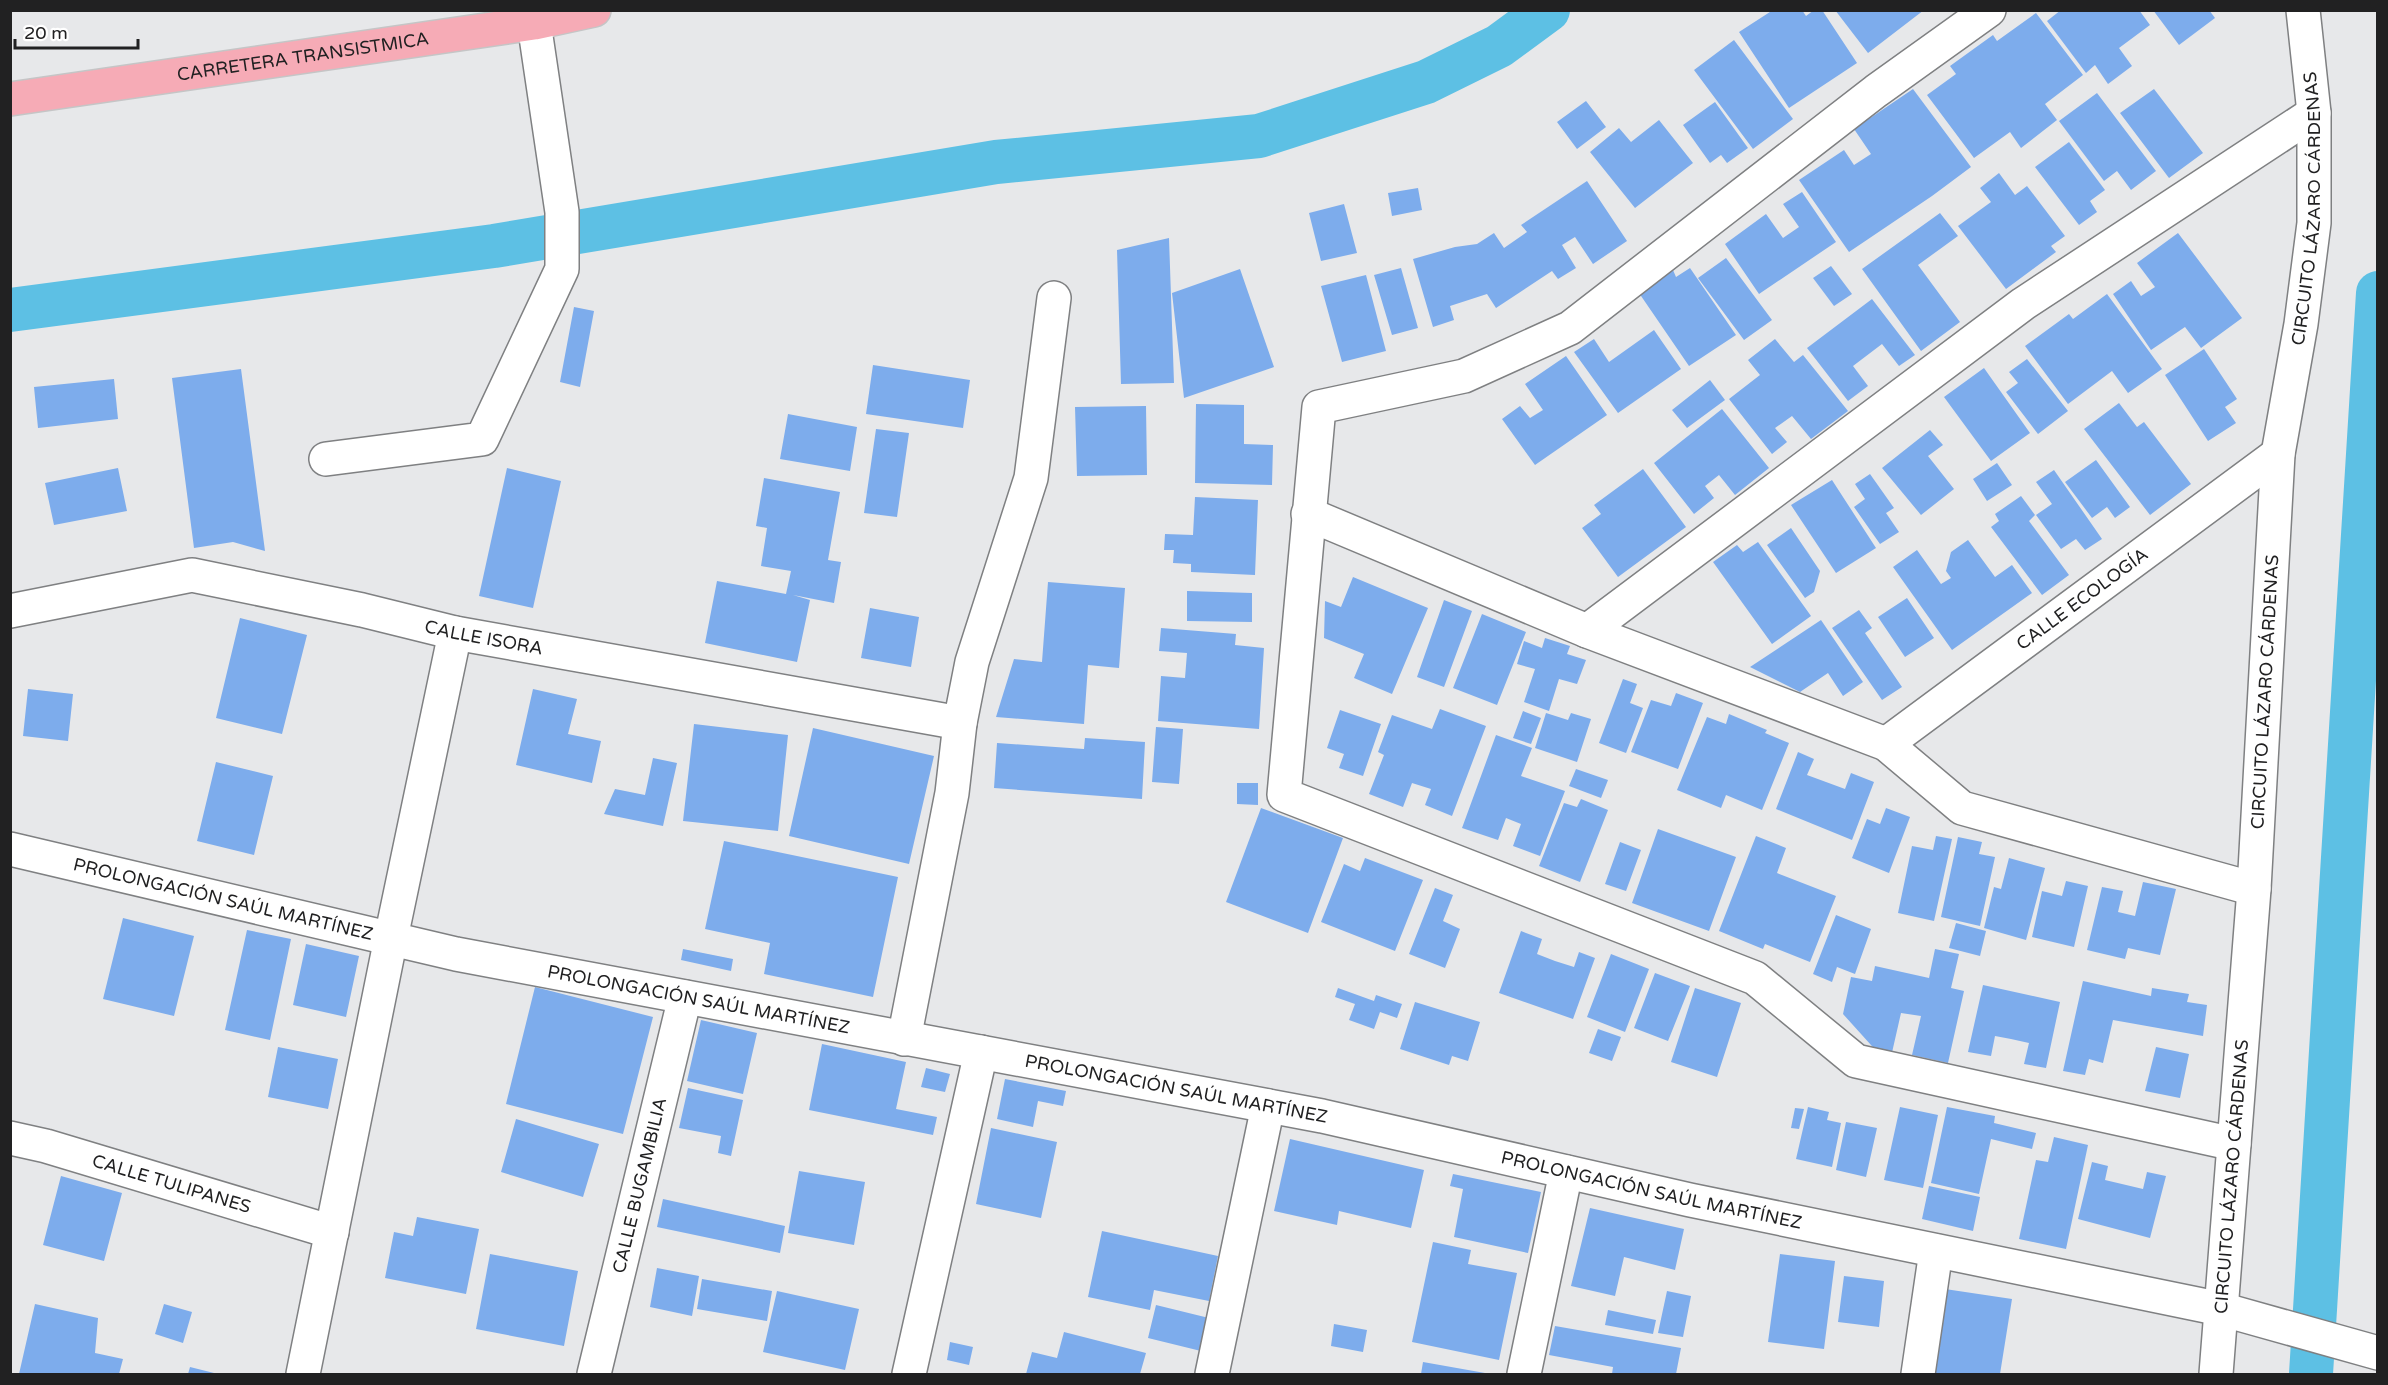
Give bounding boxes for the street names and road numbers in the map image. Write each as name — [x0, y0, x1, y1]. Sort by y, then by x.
street label: CARRETERA TRANSISTMICA — [176, 27, 430, 86]
street label: CIRCUITO LÁZARO CÁRDENAS — [2286, 71, 2325, 347]
street label: CALLE ECOLOGÍA — [2012, 543, 2152, 655]
street label: CIRCUITO LÁZARO CÁRDENAS — [2246, 554, 2283, 830]
street label: CALLE ISORA — [422, 615, 545, 659]
street label: PROLONGACIÓN SAÚL MARTÍNEZ — [71, 853, 375, 945]
street label: PROLONGACIÓN SAÚL MARTÍNEZ — [545, 960, 852, 1038]
street label: CIRCUITO LÁZARO CÁRDENAS — [2210, 1039, 2253, 1315]
street label: PROLONGACIÓN SAÚL MARTÍNEZ — [1023, 1050, 1329, 1128]
street label: CALLE BUGAMBILIA — [608, 1095, 671, 1276]
street label: PROLONGACIÓN SAÚL MARTÍNEZ — [1499, 1146, 1804, 1234]
street label: CALLE TULIPANES — [89, 1149, 254, 1218]

